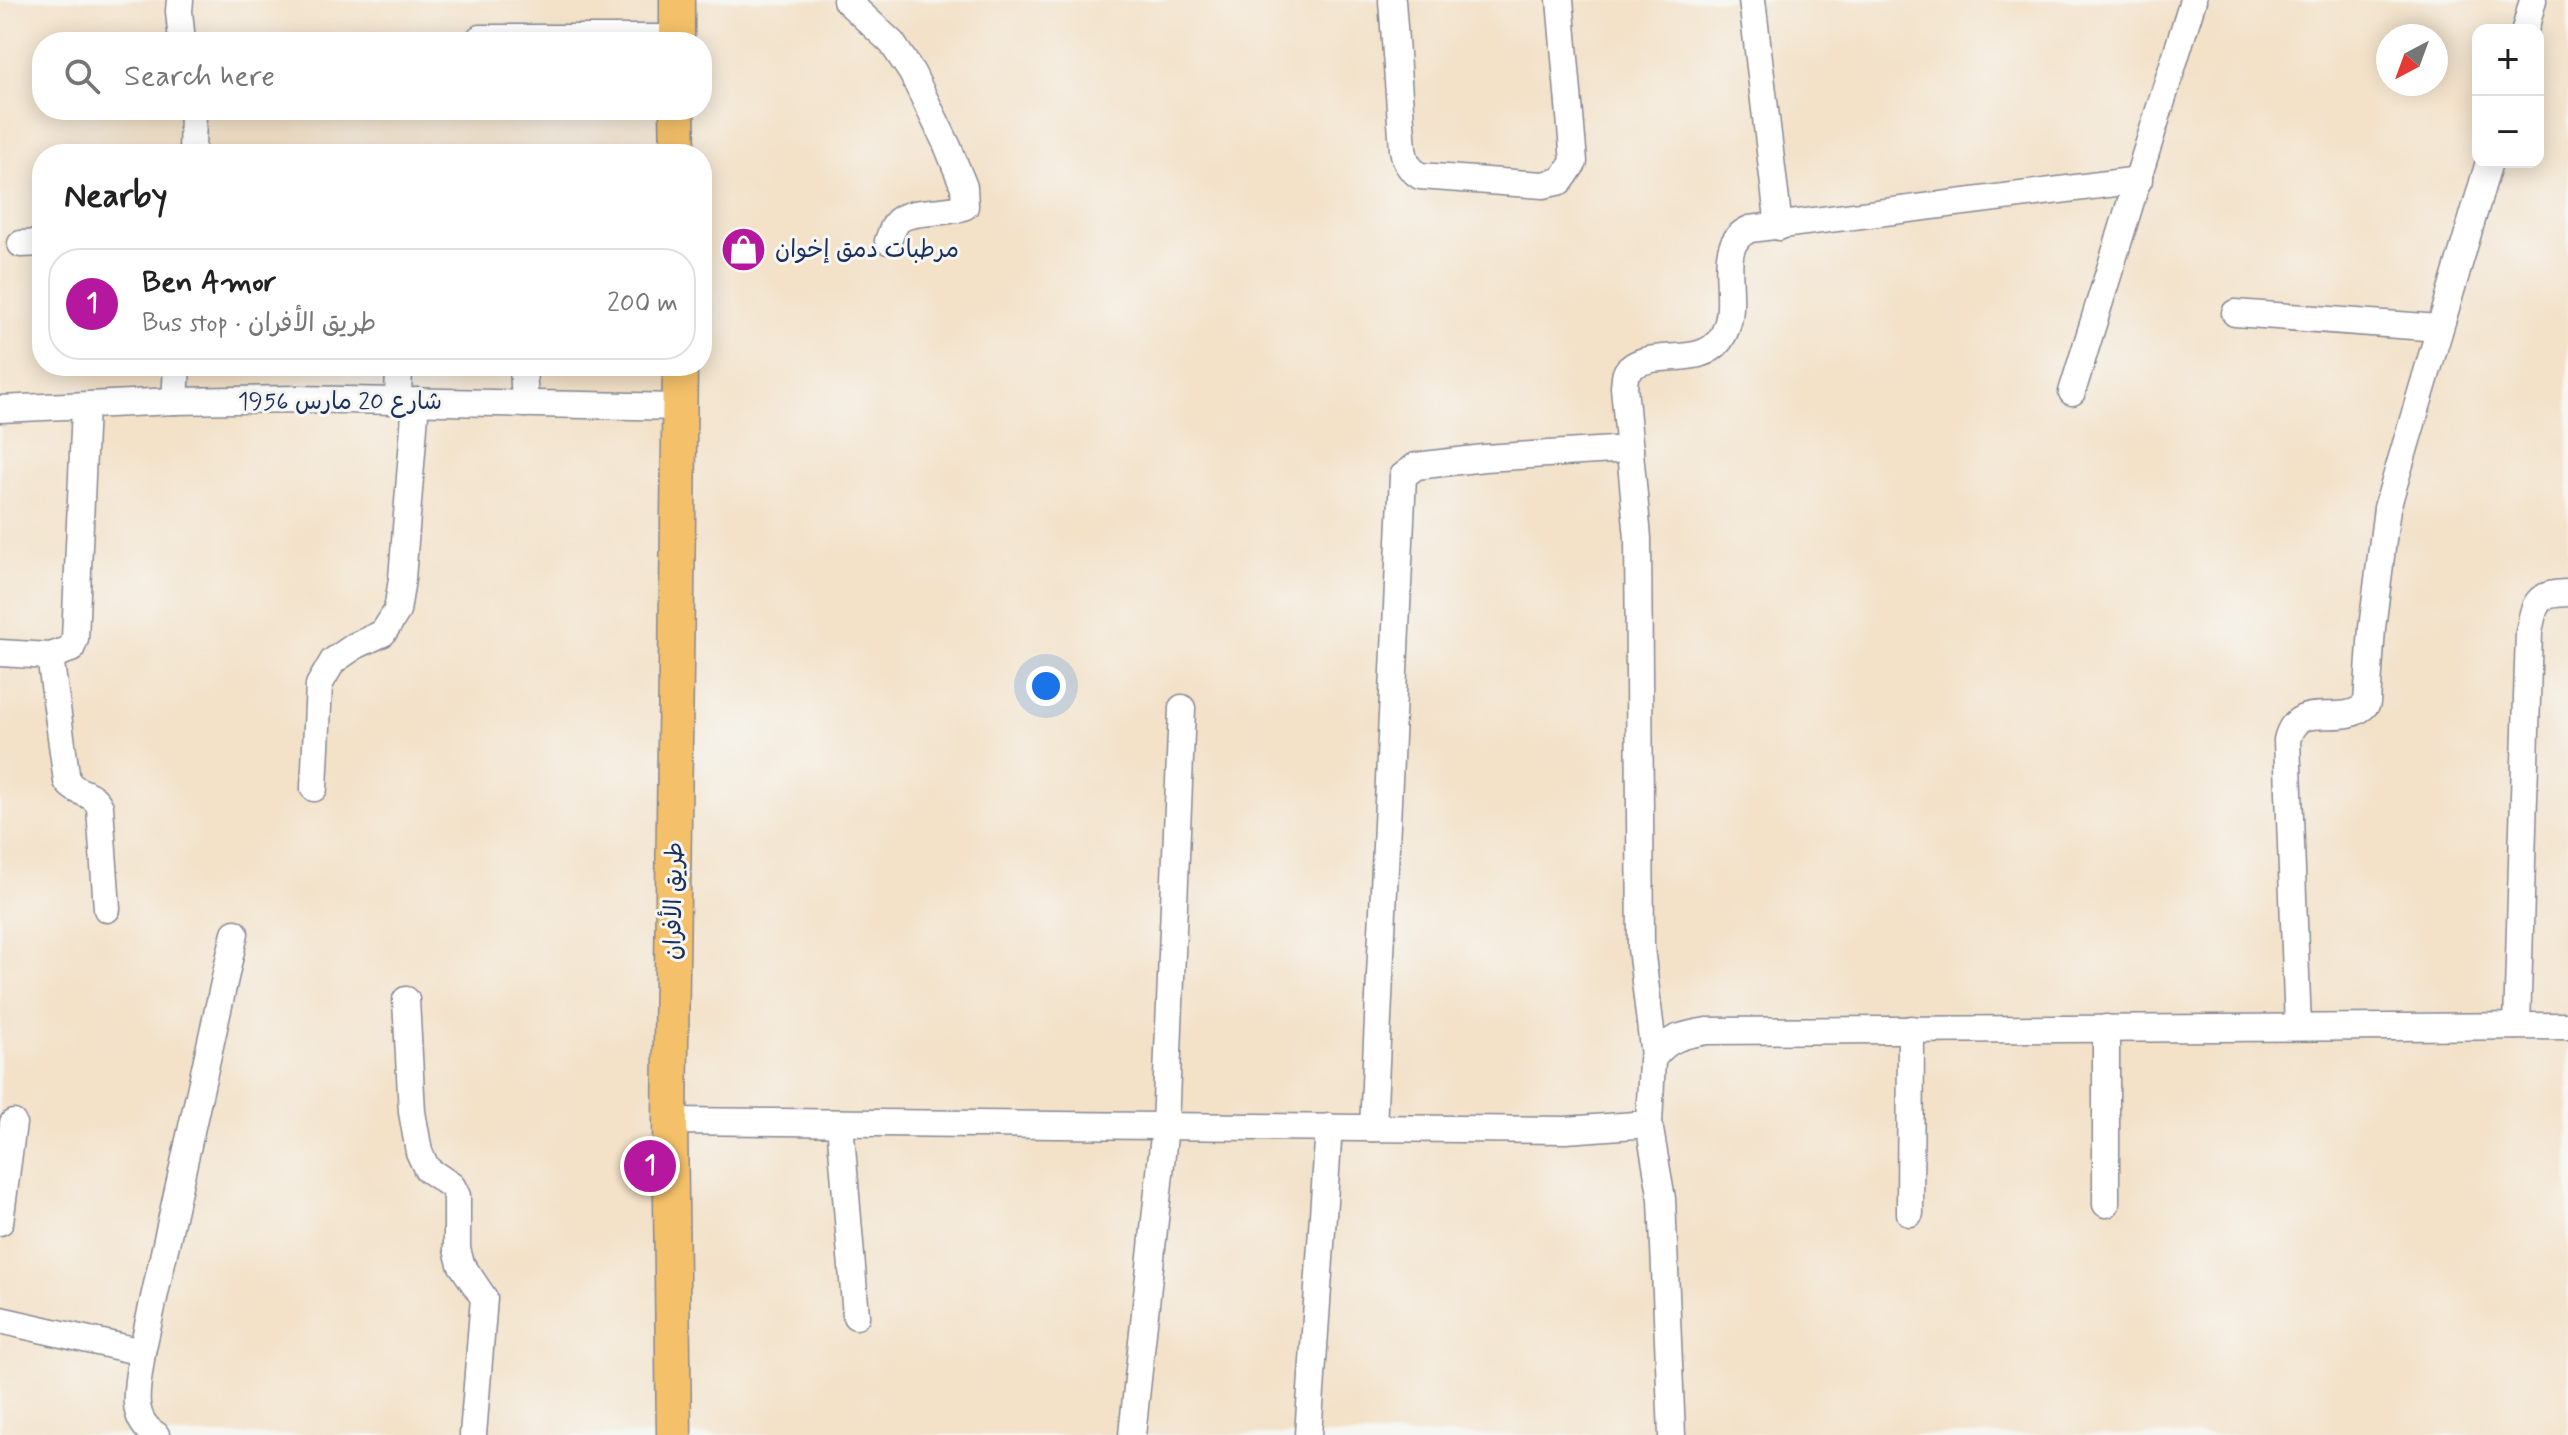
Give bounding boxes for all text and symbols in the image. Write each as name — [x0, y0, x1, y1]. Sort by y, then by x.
north arrow — [2376, 24, 2448, 96]
map controls — [2472, 24, 2544, 168]
button: + — [2472, 24, 2544, 96]
search box — [32, 32, 712, 120]
icon: search — [60, 54, 104, 98]
text: Search here — [124, 57, 275, 96]
button: − — [2472, 96, 2544, 168]
text: Nearby — [64, 174, 168, 219]
shop icon: مرطبات دمق إخوان — [720, 225, 768, 273]
place label: مرطبات دمق إخوان — [775, 235, 959, 266]
text: Ben Amor — [142, 263, 276, 302]
text: 1 — [86, 287, 98, 321]
text: 200 m — [607, 287, 678, 321]
text: Bus stop · طريق الأفران — [142, 307, 376, 341]
street label: شارع 20 مارس 1956 — [238, 387, 442, 418]
your location — [1026, 666, 1066, 706]
street label: طريق الأفران — [655, 842, 691, 960]
pin: 1 — [624, 1136, 676, 1196]

